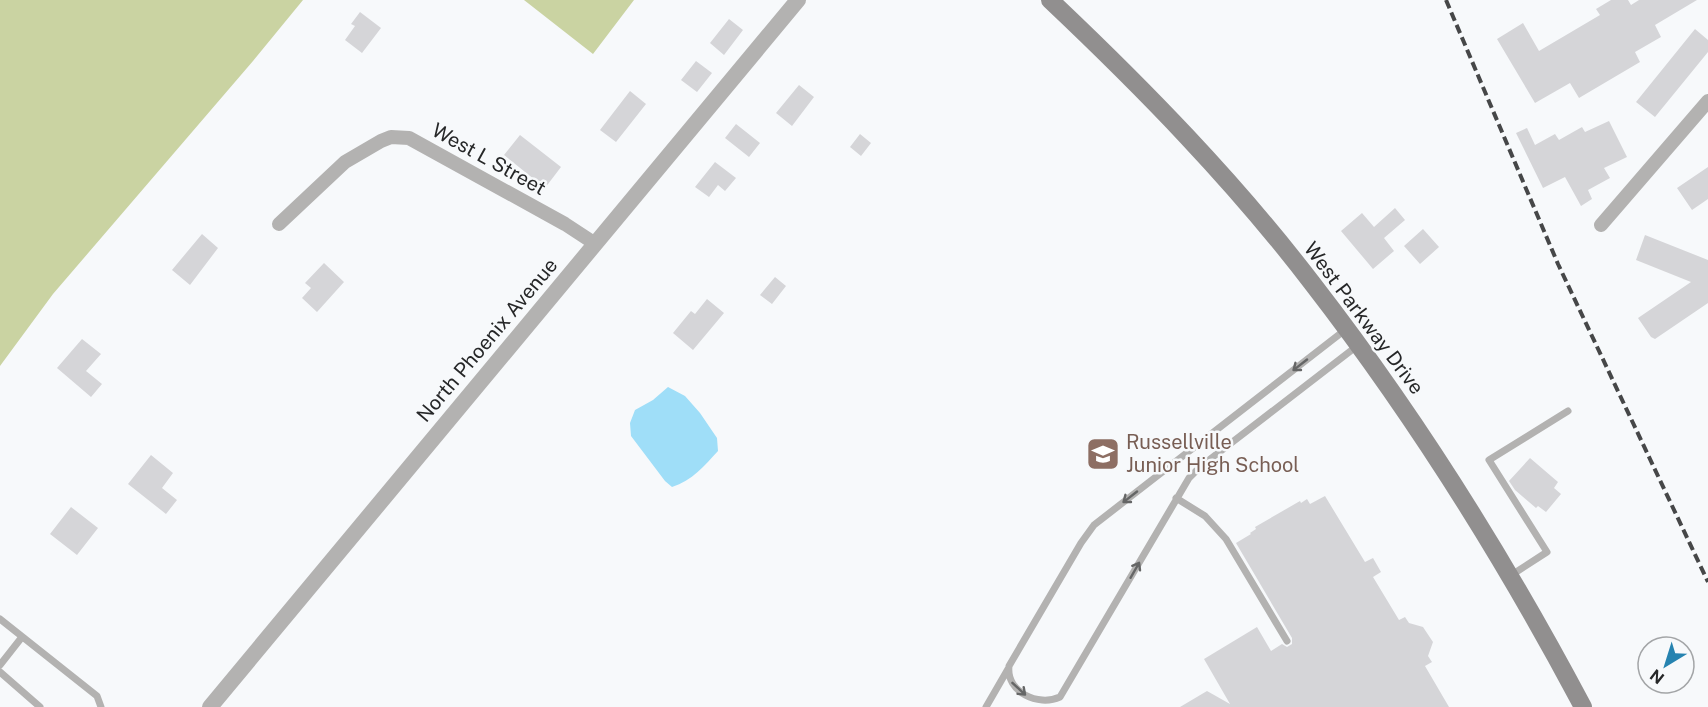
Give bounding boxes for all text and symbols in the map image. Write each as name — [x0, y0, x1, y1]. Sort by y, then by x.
street label: West L Street — [428, 118, 550, 200]
street label: West Parkway Drive — [1299, 237, 1429, 399]
street label: North Phoenix Avenue — [412, 253, 562, 427]
one-way arrow — [1293, 358, 1309, 371]
place label: Russellville Junior High School — [1126, 430, 1299, 477]
school or university icon: Russellville Junior High School — [1085, 436, 1121, 472]
one-way arrow — [1122, 490, 1138, 503]
one-way arrow — [1129, 562, 1141, 579]
north arrow — [1636, 635, 1696, 695]
text: N — [1646, 665, 1668, 688]
one-way arrow — [1011, 682, 1026, 696]

